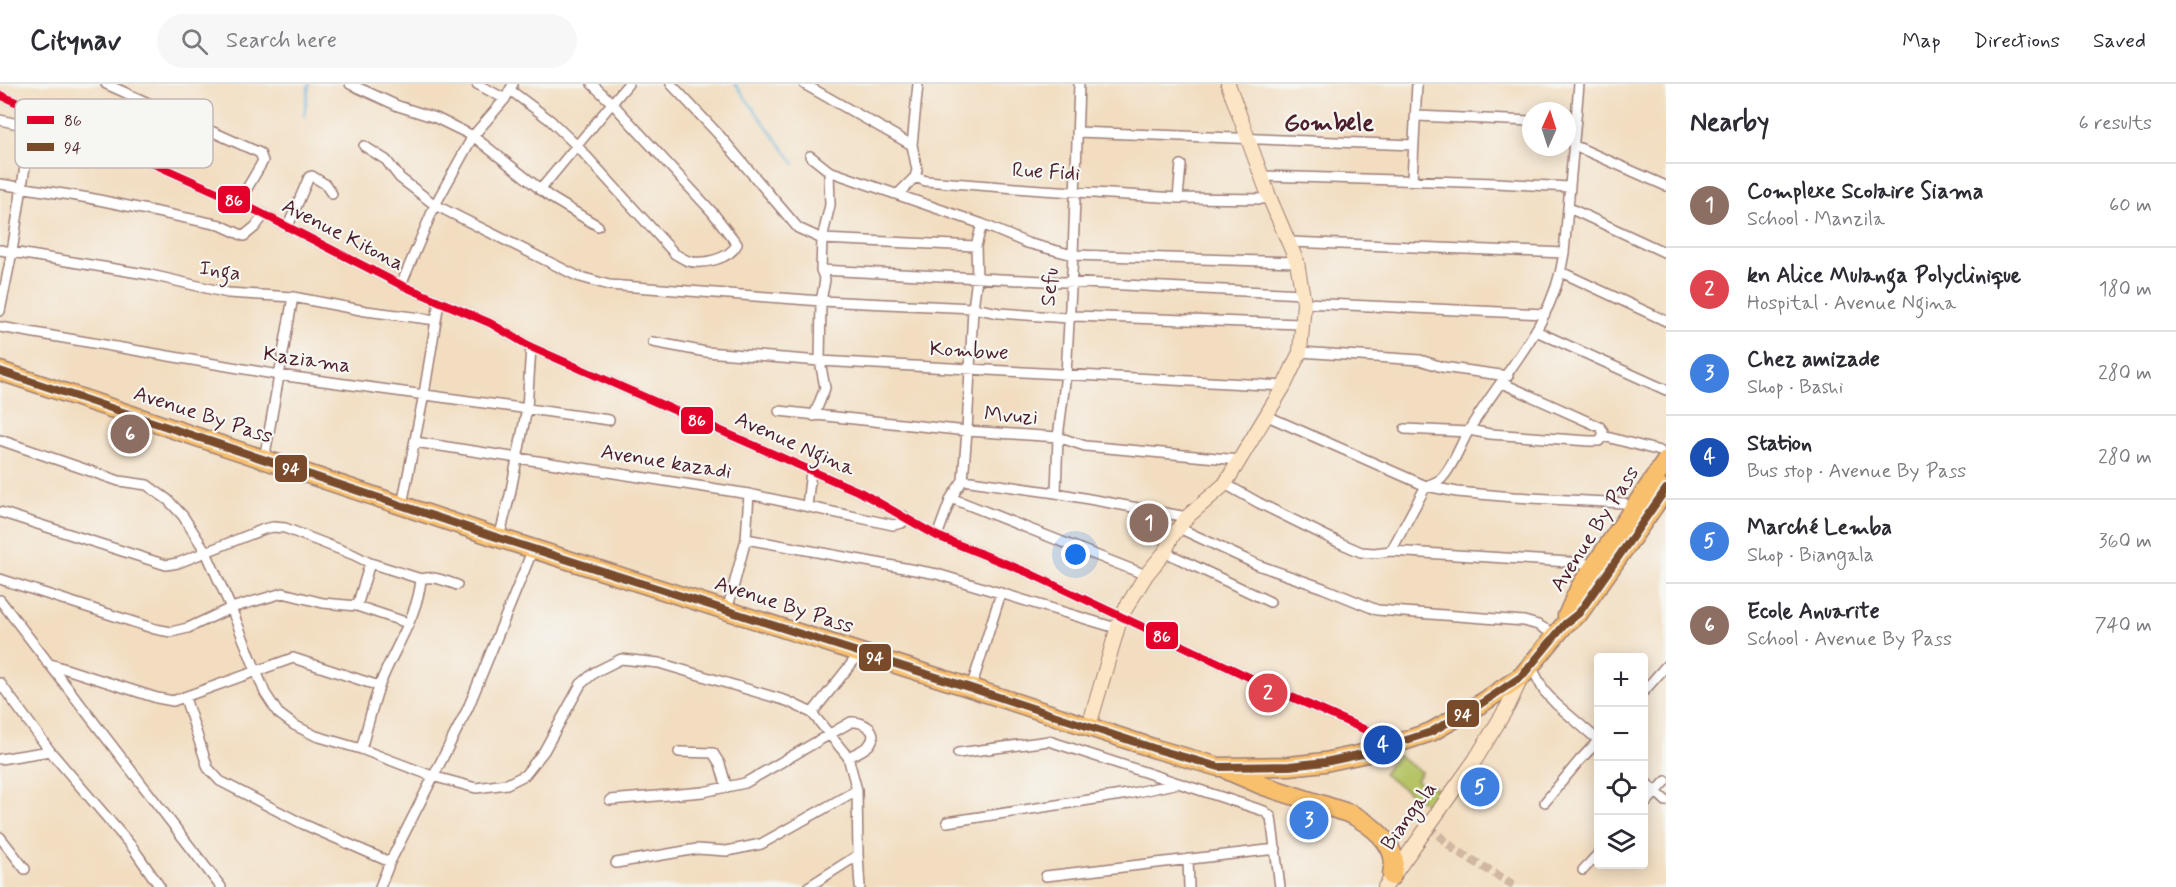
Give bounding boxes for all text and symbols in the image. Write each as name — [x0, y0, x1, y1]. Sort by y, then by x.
search box — [157, 14, 577, 68]
text: Citynav — [30, 23, 121, 60]
icon: search — [178, 25, 211, 58]
text: Search here — [226, 27, 337, 55]
text: Map — [1902, 27, 1941, 55]
text: Directions — [1974, 27, 2060, 55]
text: Saved — [2093, 27, 2146, 55]
legend — [15, 99, 213, 168]
north arrow — [1522, 102, 1576, 156]
text: Nearby — [1690, 106, 1769, 140]
district label: Gombele — [1284, 108, 1374, 139]
text: 6 results — [2079, 110, 2152, 137]
text: 86 — [64, 111, 82, 132]
text: 94 — [64, 138, 82, 159]
street label: Rue Fidi — [1011, 156, 1081, 188]
text: Complexe Scolaire Siama — [1747, 178, 1983, 206]
line badge: 86 — [217, 185, 251, 214]
text: 86 — [225, 191, 243, 212]
street label: Avenue Kitona — [277, 192, 409, 278]
text: 1 — [1705, 192, 1714, 219]
text: 60 m — [2109, 192, 2152, 219]
text: School · Manzila — [1747, 206, 1885, 233]
street label: Inga — [197, 254, 243, 290]
text: kn Alice Mulanga Polyclinique — [1747, 262, 2021, 290]
street label: Sefu — [1034, 267, 1066, 307]
text: 2 — [1705, 276, 1714, 303]
text: 180 m — [2099, 276, 2152, 303]
text: Hospital · Avenue Ngina — [1747, 290, 1956, 317]
street label: Kombwe — [929, 335, 1009, 367]
street label: Kaziama — [261, 340, 353, 380]
text: Chez amizade — [1747, 346, 1880, 374]
text: 3 — [1705, 360, 1714, 387]
text: 280 m — [2098, 360, 2152, 387]
text: Shop · Bashi — [1747, 374, 1843, 401]
street label: Avenue By Pass — [130, 379, 276, 451]
street label: Mvuzi — [983, 400, 1039, 432]
street label: Avenue Ngina — [730, 405, 860, 485]
line badge: 86 — [680, 406, 714, 435]
text: 86 — [688, 411, 706, 432]
pin: 6 — [110, 412, 150, 456]
text: Station — [1747, 430, 1812, 458]
street label: Avenue kazadi — [599, 438, 734, 486]
text: 4 — [1704, 444, 1715, 471]
text: 280 m — [2098, 444, 2152, 471]
line badge: 94 — [274, 454, 308, 483]
text: Bus stop · Avenue By Pass — [1747, 458, 1966, 485]
text: 94 — [282, 459, 300, 480]
street label: Avenue By Pass — [1544, 461, 1646, 597]
pin: 1 — [1130, 500, 1168, 546]
text: Marché Lemba — [1747, 514, 1892, 542]
text: 5 — [1704, 528, 1716, 555]
text: 360 m — [2099, 528, 2152, 555]
your location — [1061, 540, 1090, 569]
text: Shop · Biangala — [1747, 542, 1874, 569]
street label: Avenue By Pass — [711, 569, 857, 641]
text: Ecole Anuarite — [1747, 598, 1880, 626]
text: 6 — [1704, 612, 1715, 639]
text: 740 m — [2094, 612, 2152, 639]
line badge: 86 — [1145, 621, 1179, 650]
text: School · Avenue By Pass — [1747, 626, 1952, 653]
text: 86 — [1153, 627, 1171, 648]
line badge: 94 — [858, 643, 892, 672]
text: 94 — [866, 648, 884, 669]
map controls — [1594, 653, 1648, 869]
button: + — [1594, 653, 1648, 707]
pin: 2 — [1248, 670, 1288, 716]
line badge: 94 — [1446, 699, 1480, 728]
text: 94 — [1454, 705, 1472, 726]
button: − — [1594, 707, 1648, 761]
pin: 4 — [1364, 722, 1402, 768]
button: locate — [1594, 761, 1648, 815]
pin: 5 — [1460, 764, 1500, 810]
street label: Biangala — [1375, 776, 1444, 857]
pin: 3 — [1290, 798, 1328, 842]
button: layers — [1594, 815, 1648, 869]

